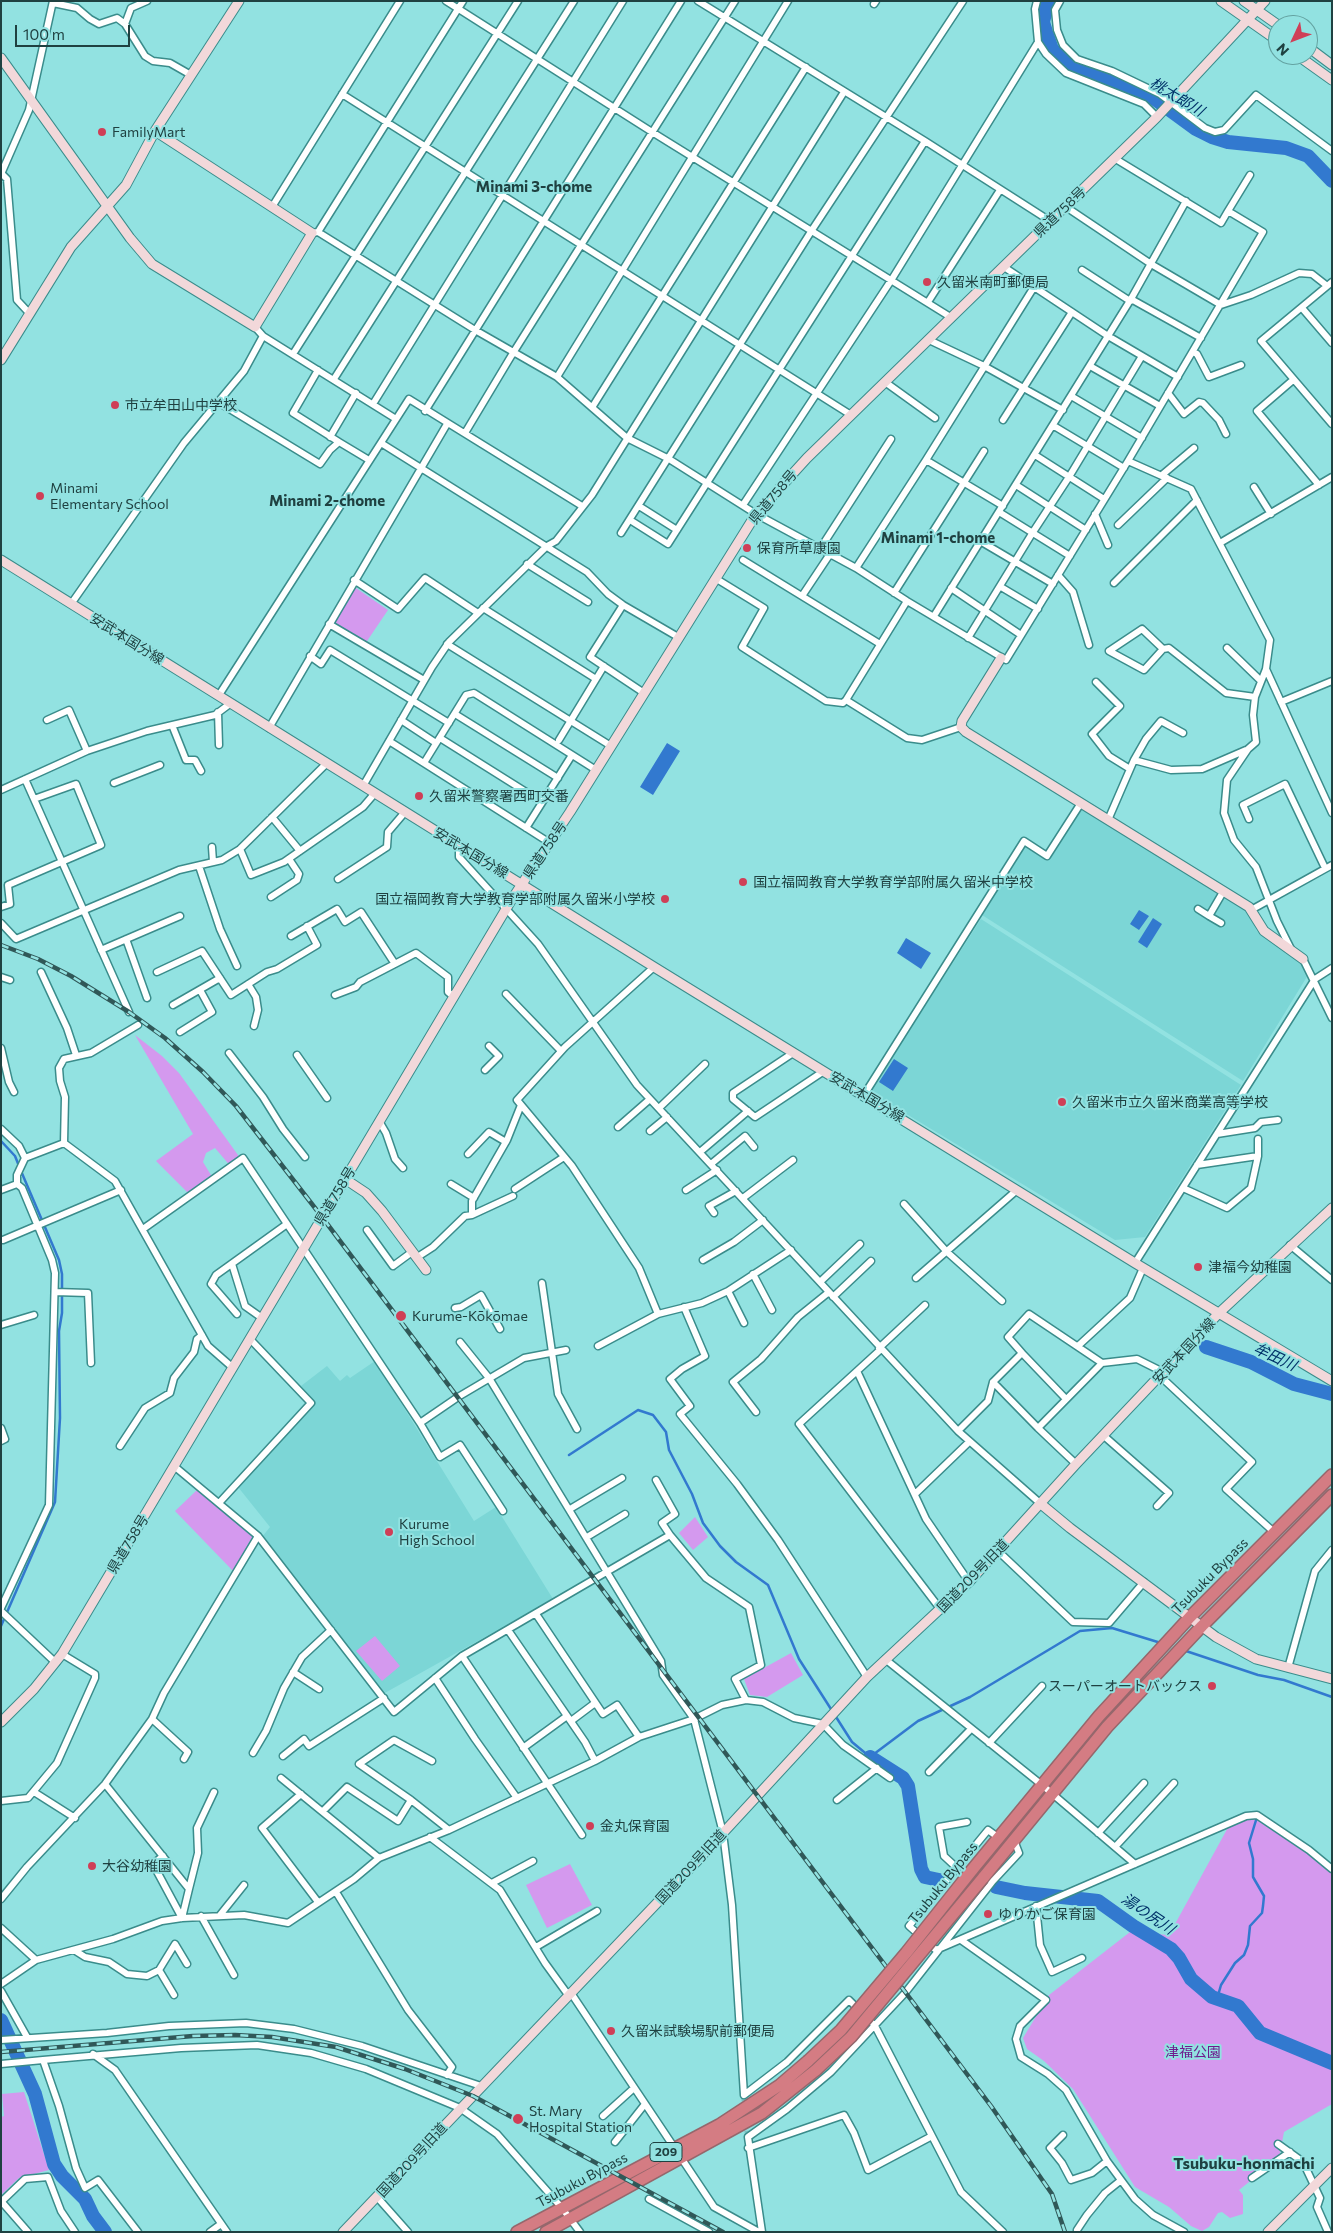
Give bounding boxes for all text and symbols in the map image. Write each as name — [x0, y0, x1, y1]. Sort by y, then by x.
scale bar — [18, 15, 132, 47]
north arrow — [1268, 15, 1318, 65]
text: 100 m — [23, 25, 65, 43]
text: N — [1273, 40, 1292, 60]
water label: 桃太郎川 — [1147, 74, 1207, 120]
place label: FamilyMart — [112, 124, 186, 140]
marker: FamilyMart — [96, 126, 108, 138]
district label: Minami 3-chome — [476, 178, 592, 196]
street label: 県道758号 — [1030, 183, 1090, 241]
place label: 久留米南町郵便局 — [937, 274, 1049, 290]
marker: 久留米南町郵便局 — [921, 276, 933, 288]
place label: 市立牟田山中学校 — [125, 397, 237, 413]
marker: 市立牟田山中学校 — [109, 399, 121, 411]
street label: 県道758号 — [745, 466, 801, 528]
place label: Minami Elementary School — [50, 480, 169, 512]
marker: Minami Elementary School — [34, 490, 46, 502]
district label: Minami 2-chome — [269, 492, 385, 510]
district label: Minami 1-chome — [881, 529, 995, 547]
place label: 保育所草康園 — [757, 540, 841, 556]
marker: 保育所草康園 — [741, 542, 753, 554]
street label: 安武本国分線 — [87, 610, 167, 668]
place label: 久留米警察署西町交番 — [429, 788, 569, 804]
marker: 久留米警察署西町交番 — [413, 790, 425, 802]
street label: 県道758号 — [520, 818, 570, 882]
street label: 安武本国分線 — [431, 824, 511, 882]
place label: 国立福岡教育大学教育学部附属久留米中学校 — [753, 874, 1033, 890]
marker: 国立福岡教育大学教育学部附属久留米中学校 — [737, 876, 749, 888]
place label: 国立福岡教育大学教育学部附属久留米小学校 — [375, 891, 655, 907]
marker: 国立福岡教育大学教育学部附属久留米小学校 — [659, 893, 671, 905]
street label: 安武本国分線 — [827, 1068, 907, 1126]
place label: 久留米市立久留米商業高等学校 — [1072, 1094, 1268, 1110]
marker: 久留米市立久留米商業高等学校 — [1056, 1096, 1068, 1108]
street label: 県道758号 — [311, 1163, 359, 1229]
place label: 津福今幼稚園 — [1208, 1259, 1292, 1275]
marker: 津福今幼稚園 — [1192, 1261, 1204, 1273]
place label: Kurume-Kōkōmae — [412, 1308, 528, 1324]
marker: Kurume-Kōkōmae — [394, 1309, 408, 1323]
street label: 安武本国分線 — [1149, 1315, 1219, 1387]
water label: 牟田川 — [1251, 1339, 1299, 1375]
street label: 県道758号 — [104, 1511, 152, 1577]
place label: Kurume High School — [399, 1516, 475, 1548]
marker: Kurume High School — [383, 1526, 395, 1538]
street label: Tsubuku Bypass — [1168, 1534, 1252, 1618]
street label: 国道209号旧道 — [934, 1536, 1012, 1616]
place label: スーパーオートバックス — [1048, 1678, 1202, 1694]
marker: スーパーオートバックス — [1206, 1680, 1218, 1692]
place label: 金丸保育園 — [600, 1818, 670, 1834]
marker: 金丸保育園 — [584, 1820, 596, 1832]
street label: 国道209号旧道 — [652, 1826, 730, 1908]
street label: Tsubuku Bypass — [905, 1839, 981, 1927]
place label: 大谷幼稚園 — [102, 1858, 172, 1874]
marker: 大谷幼稚園 — [86, 1860, 98, 1872]
water label: 湯の尻川 — [1118, 1890, 1178, 1938]
place label: ゆりかご保育園 — [998, 1906, 1096, 1922]
marker: ゆりかご保育園 — [982, 1908, 994, 1920]
place label: 久留米試験場駅前郵便局 — [621, 2023, 775, 2039]
marker: 久留米試験場駅前郵便局 — [605, 2025, 617, 2037]
park label: 津福公園 — [1165, 2044, 1221, 2060]
place label: St. Mary Hospital Station — [529, 2103, 632, 2136]
marker: St. Mary Hospital Station — [511, 2112, 525, 2126]
street label: 国道209号旧道 — [373, 2119, 451, 2201]
road number: 209 — [650, 2142, 682, 2162]
street label: Tsubuku Bypass — [534, 2149, 630, 2211]
district label: Tsubuku-honmachi — [1173, 2154, 1315, 2174]

